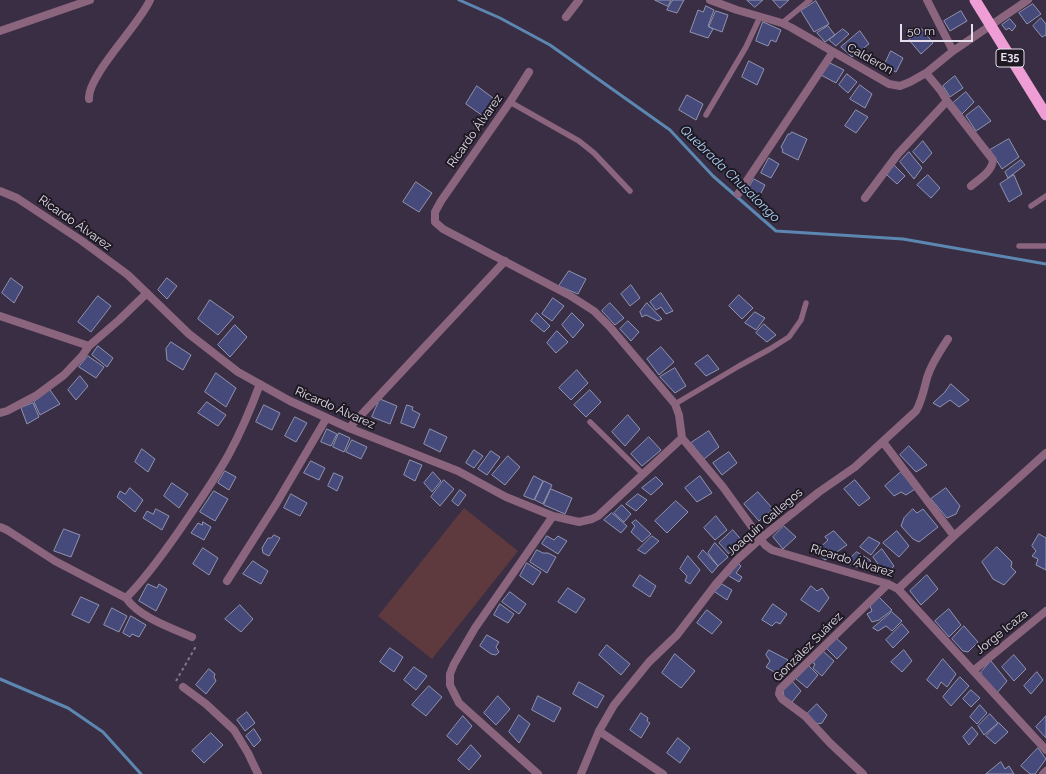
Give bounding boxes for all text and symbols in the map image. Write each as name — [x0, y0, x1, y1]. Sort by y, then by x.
scale bar — [902, 16, 975, 42]
text: 50 m — [907, 24, 935, 38]
street label: Calderon — [844, 40, 896, 78]
road number: E35 — [996, 49, 1024, 67]
street label: Ricardo Álvarez — [444, 92, 506, 170]
water label: Quebrada Chusalongo — [677, 122, 783, 226]
street label: Ricardo Álvarez — [36, 192, 114, 254]
street label: Ricardo Álvarez — [293, 384, 377, 432]
street label: Joaquin Gallegos — [724, 485, 806, 559]
street label: Ricardo Álvarez — [809, 542, 895, 580]
street label: Jorge Icaza — [973, 607, 1031, 657]
street label: González Suárez — [770, 609, 846, 685]

